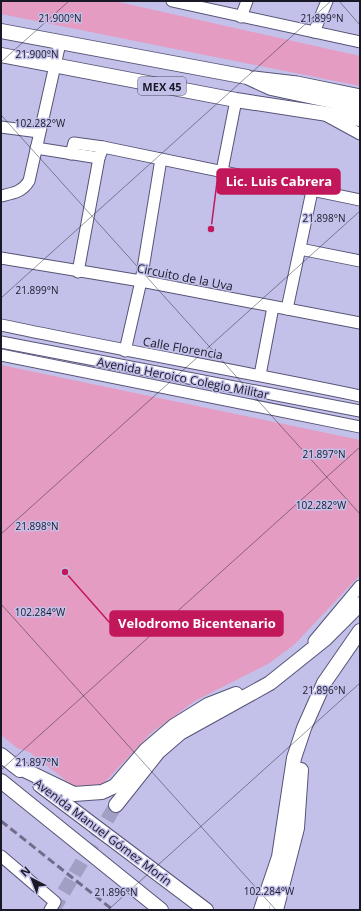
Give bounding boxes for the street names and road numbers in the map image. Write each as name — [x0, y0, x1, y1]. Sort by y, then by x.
road number: MEX 45 — [138, 77, 186, 95]
street label: Circuito de la Uva — [135, 259, 235, 295]
street label: Calle Florencia — [142, 333, 224, 363]
street label: Avenida Heroico Colegio Militar — [96, 353, 271, 403]
street label: Avenida Manuel Gómez Morín — [30, 774, 176, 890]

